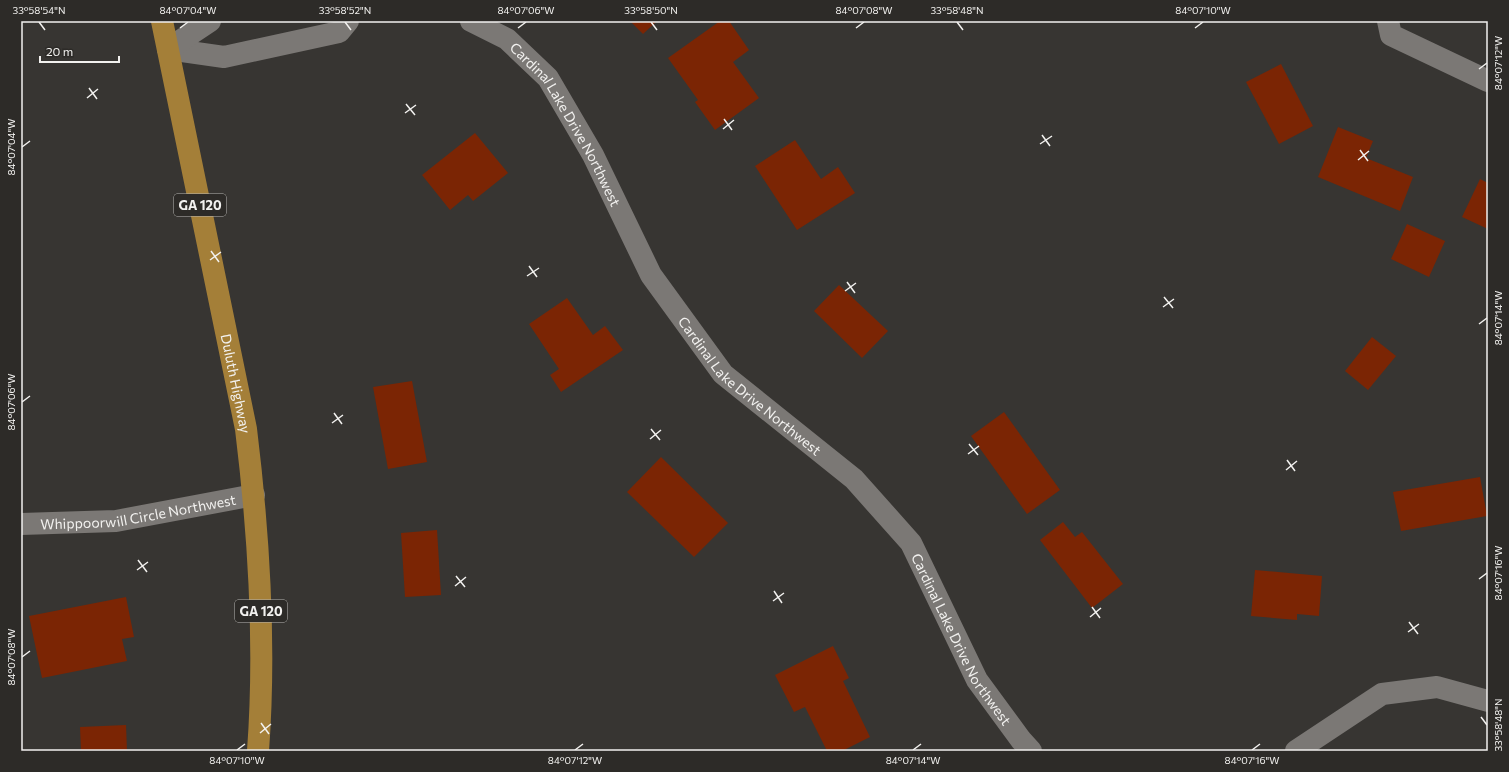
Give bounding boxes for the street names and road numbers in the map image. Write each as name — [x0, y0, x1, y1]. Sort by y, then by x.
street label: Cardinal Lake Drive Northwest — [507, 38, 625, 209]
road number: GA 120 — [174, 194, 226, 216]
street label: Cardinal Lake Drive Northwest — [675, 313, 825, 458]
street label: Duluth Highway — [218, 332, 255, 434]
street label: Whippoorwill Circle Northwest — [40, 490, 237, 532]
street label: Cardinal Lake Drive Northwest — [909, 550, 1016, 728]
road number: GA 120 — [235, 600, 287, 622]

